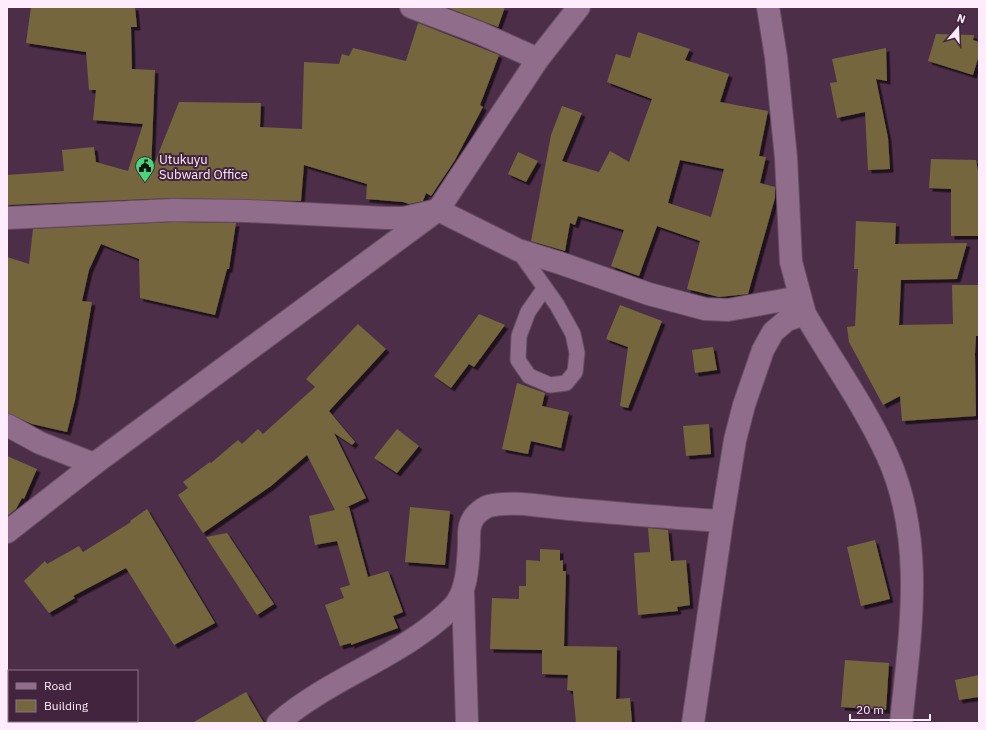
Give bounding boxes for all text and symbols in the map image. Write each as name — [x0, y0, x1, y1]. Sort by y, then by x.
north arrow — [938, 8, 978, 48]
text: N — [955, 11, 967, 26]
place label: Utukuyu Subward Office — [159, 151, 248, 183]
public building icon: Utukuyu Subward Office — [134, 155, 156, 183]
legend — [8, 670, 138, 722]
text: Road — [44, 678, 72, 693]
scale bar — [850, 696, 930, 722]
text: Building — [44, 698, 89, 713]
text: 20 m — [856, 702, 884, 717]

